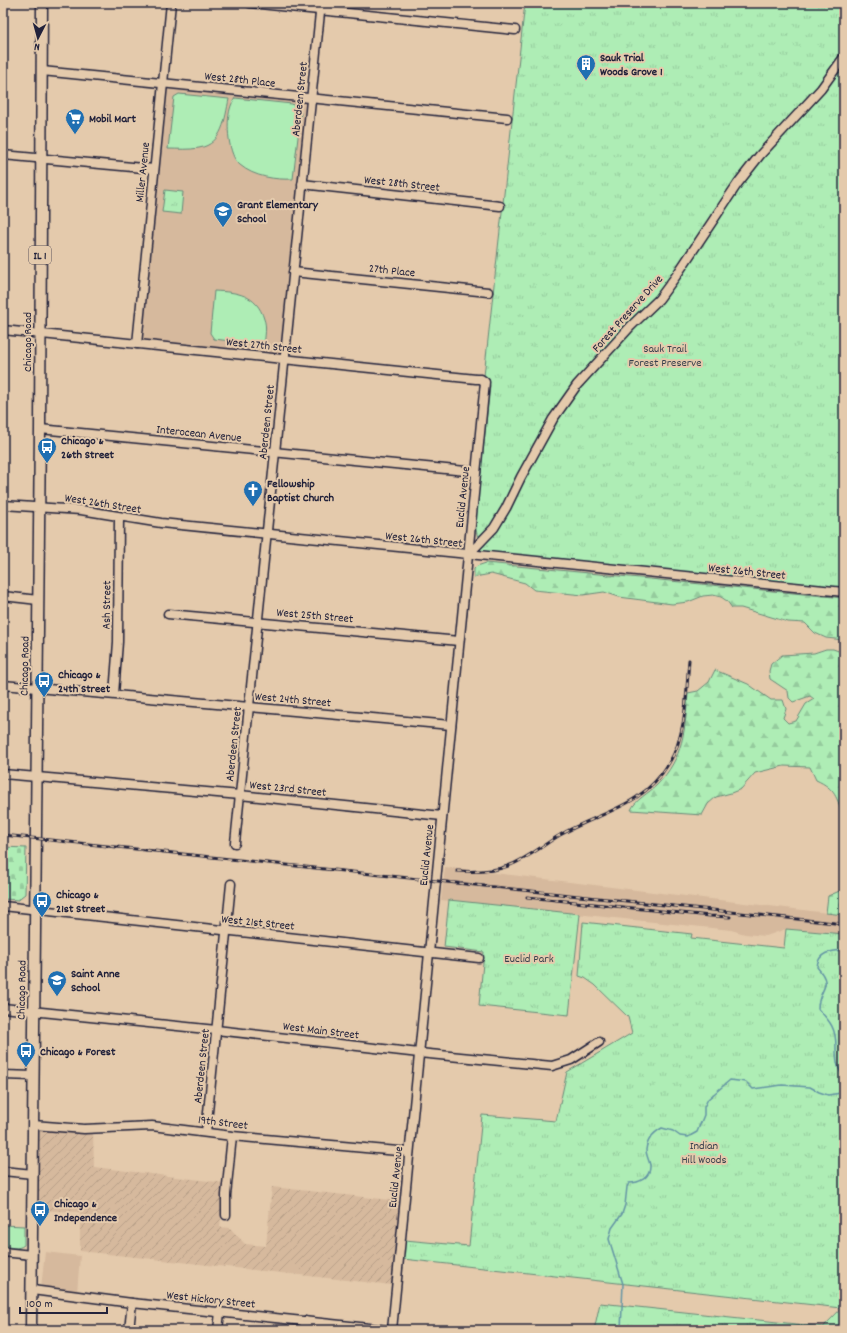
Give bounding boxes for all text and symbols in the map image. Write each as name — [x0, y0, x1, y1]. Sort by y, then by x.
north arrow — [18, 18, 58, 58]
text: N — [33, 38, 41, 54]
place label: Sauk Trial Woods Grove 1 — [600, 50, 663, 81]
building icon: Sauk Trial Woods Grove 1 — [575, 53, 597, 81]
street label: Aberdeen Street — [288, 60, 313, 137]
street label: West 28th Place — [204, 68, 276, 93]
supermarket icon: Mobil Mart — [64, 107, 86, 135]
place label: Mobil Mart — [89, 111, 136, 128]
street label: Miller Avenue — [132, 141, 155, 203]
street label: West 28th Street — [363, 172, 441, 197]
place label: Grant Elementary School — [237, 197, 319, 228]
school or university icon: Grant Elementary School — [212, 200, 234, 228]
road number: IL 1 — [29, 246, 51, 264]
street label: 27th Place — [368, 261, 416, 282]
street label: Forest Preserve Drive — [589, 272, 667, 356]
street label: Chicago Road — [20, 312, 37, 372]
street label: West 27th Street — [225, 334, 303, 359]
park label: Sauk Trail Forest Preserve — [629, 341, 701, 372]
street label: Aberdeen Street — [255, 383, 280, 460]
street label: Interocean Avenue — [155, 422, 242, 447]
place label: Chicago & 26th Street — [61, 433, 115, 464]
bus stop icon: Chicago & 26th Street — [36, 436, 58, 464]
street label: Euclid Avenue — [452, 466, 475, 529]
place label: Fellowship Baptist Church — [267, 476, 335, 507]
church icon: Fellowship Baptist Church — [242, 479, 264, 507]
street label: West 26th Street — [63, 490, 143, 519]
street label: West 26th Street — [384, 528, 464, 553]
street label: West 26th Street — [707, 560, 787, 585]
street label: Ash Street — [99, 580, 116, 630]
street label: West 25th Street — [276, 605, 355, 628]
street label: Chicago Road — [16, 636, 35, 696]
place label: Chicago & 24th Street — [58, 667, 111, 698]
bus stop icon: Chicago & 24th Street — [33, 670, 55, 698]
street label: West 24th Street — [254, 689, 332, 712]
street label: Aberdeen Street — [222, 705, 247, 782]
street label: West 23rd Street — [249, 777, 328, 802]
street label: Euclid Avenue — [416, 824, 439, 887]
place label: Chicago & 21st Street — [56, 887, 106, 918]
bus stop icon: Chicago & 21st Street — [31, 890, 53, 918]
street label: West 21st Street — [220, 911, 296, 936]
park label: Euclid Park — [504, 951, 554, 968]
street label: Chicago Road — [13, 960, 32, 1020]
place label: Saint Anne School — [71, 966, 120, 997]
school or university icon: Saint Anne School — [46, 969, 68, 997]
street label: West Main Street — [282, 1018, 360, 1045]
street label: Aberdeen Street — [190, 1027, 215, 1104]
bus stop icon: Chicago & Forest — [15, 1040, 37, 1068]
place label: Chicago & Forest — [40, 1044, 116, 1061]
street label: 19th Street — [197, 1112, 249, 1135]
park label: Indian Hill Woods — [681, 1138, 727, 1169]
street label: Euclid Avenue — [385, 1146, 408, 1209]
place label: Chicago & Independence — [54, 1196, 118, 1227]
bus stop icon: Chicago & Independence — [29, 1199, 51, 1227]
street label: West Hickory Street — [166, 1287, 257, 1314]
scale bar — [20, 1289, 107, 1315]
text: 100 m — [26, 1296, 53, 1313]

